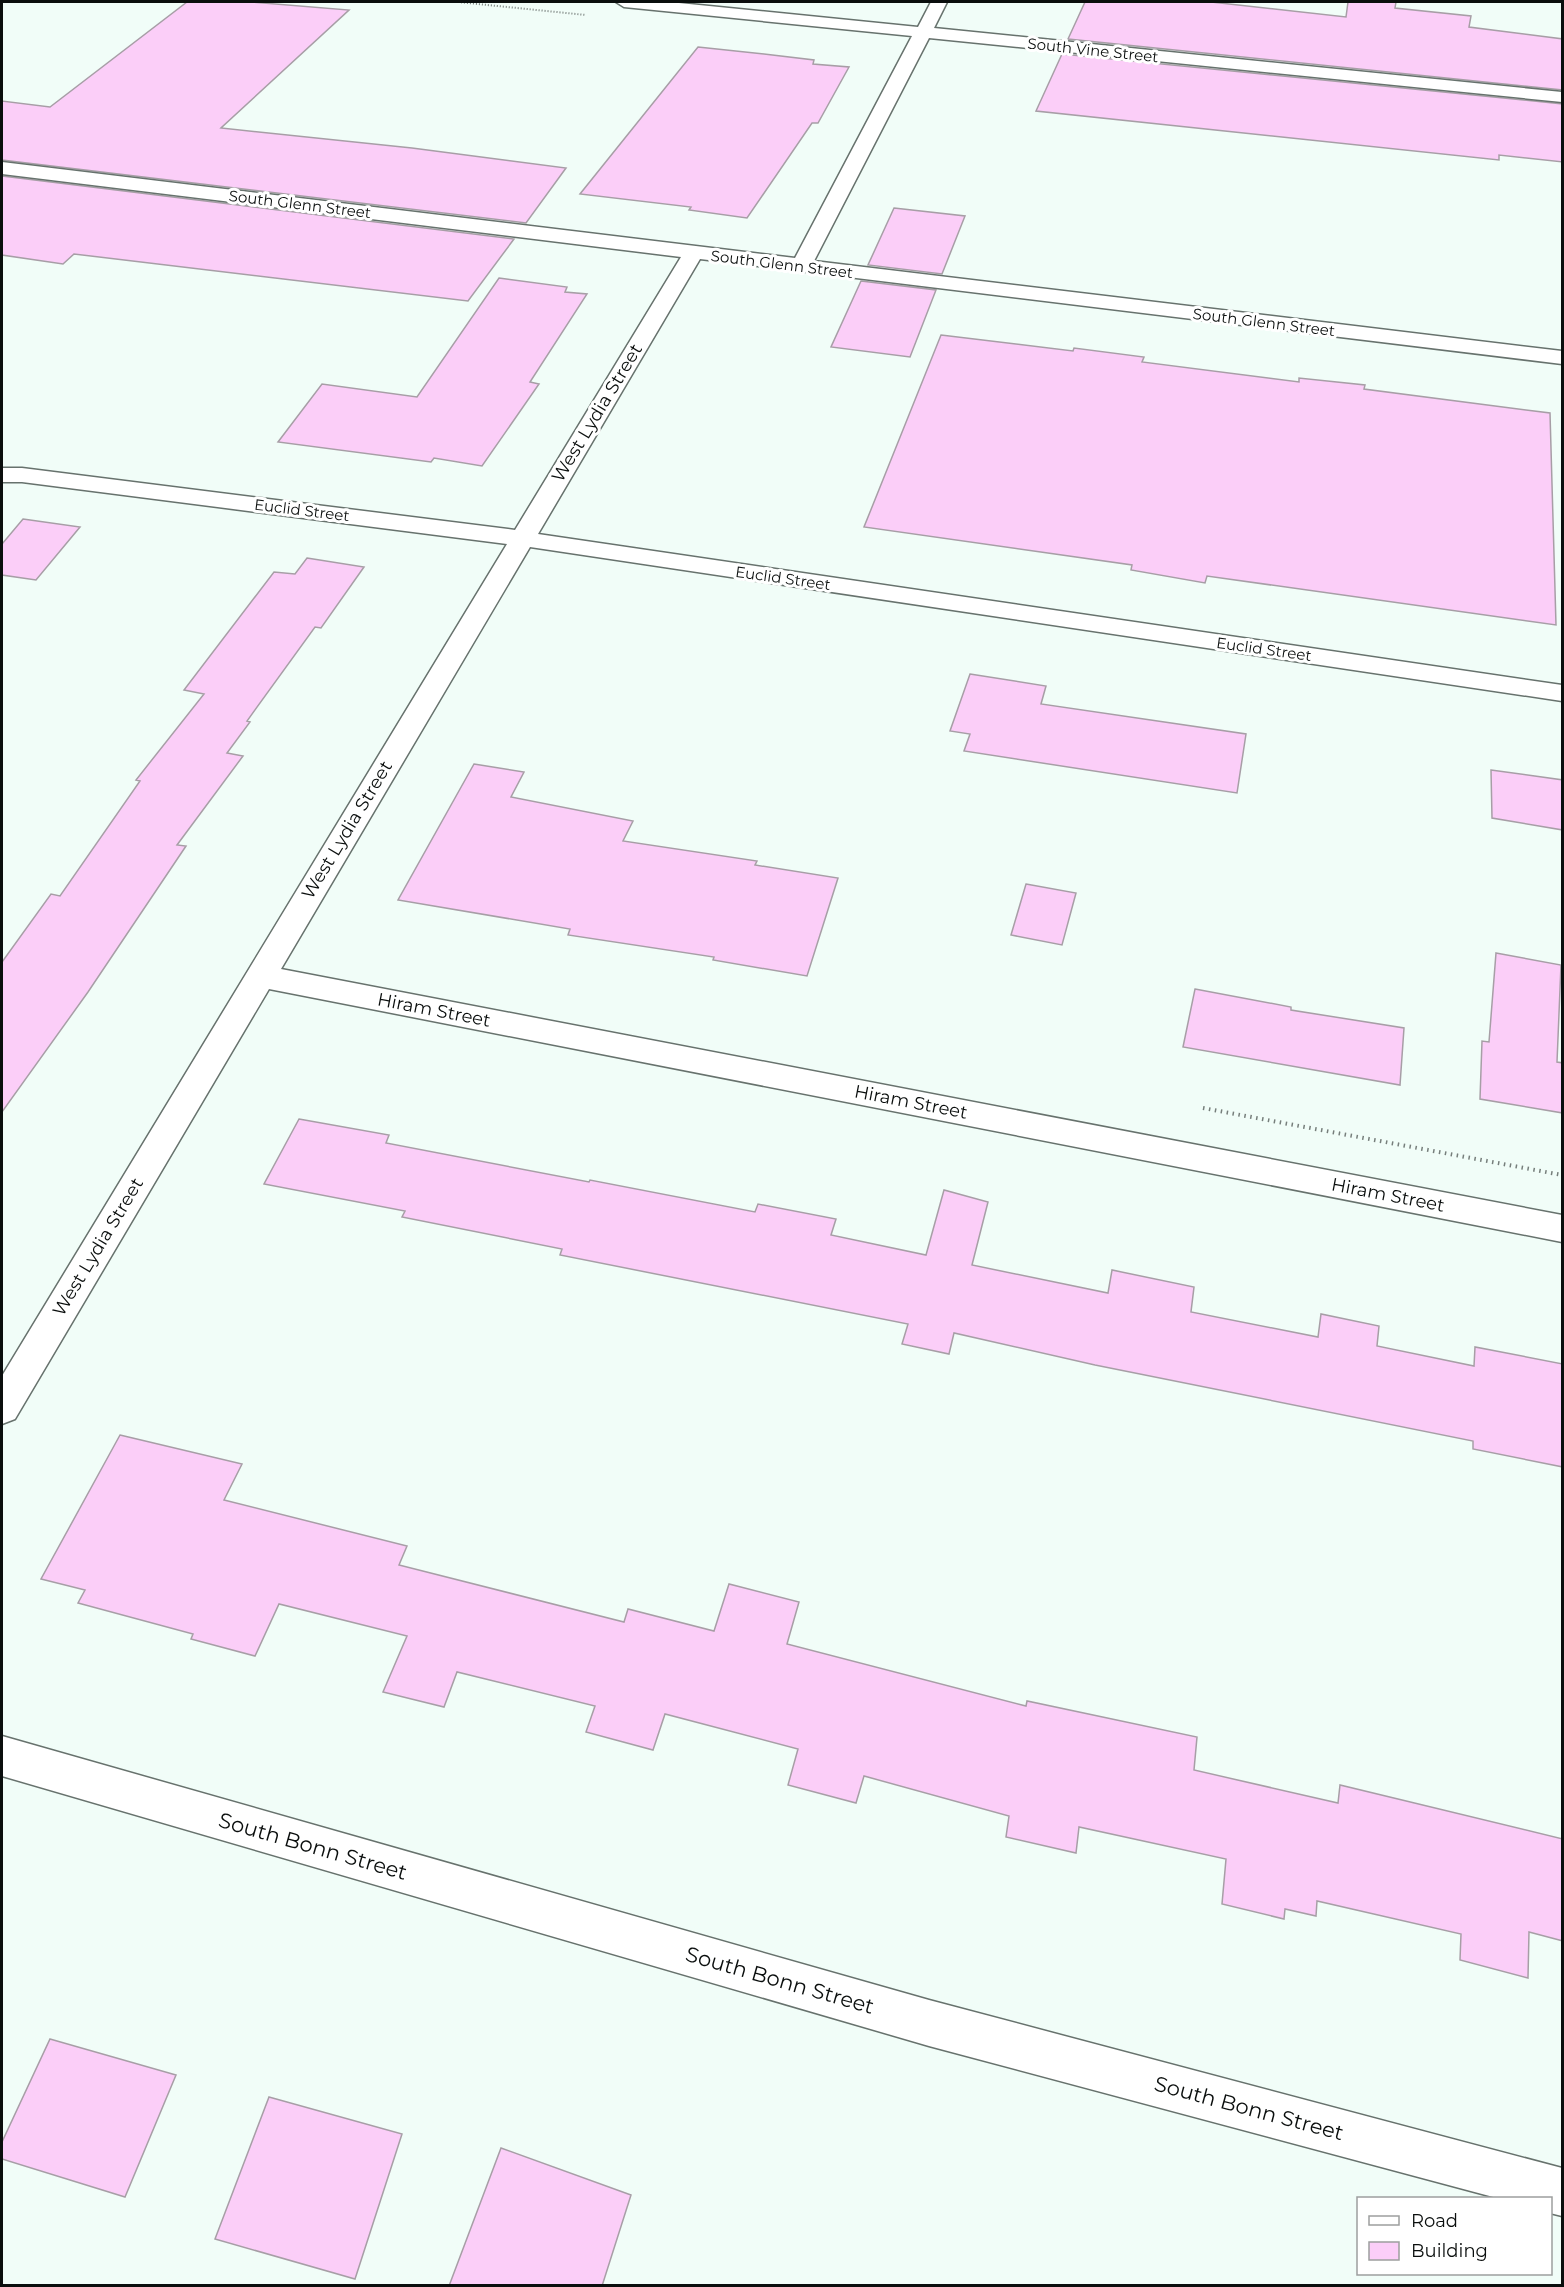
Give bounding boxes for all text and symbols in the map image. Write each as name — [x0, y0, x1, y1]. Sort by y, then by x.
street label: South Vine Street — [1027, 34, 1159, 66]
street label: South Glenn Street — [228, 186, 372, 222]
street label: South Glenn Street — [710, 246, 854, 282]
street label: South Glenn Street — [1192, 304, 1336, 340]
street label: West Lydia Street — [547, 340, 647, 486]
street label: Euclid Street — [253, 495, 351, 525]
street label: Euclid Street — [734, 562, 832, 594]
street label: Euclid Street — [1215, 633, 1313, 665]
street label: West Lydia Street — [297, 757, 397, 903]
street label: Hiram Street — [376, 988, 492, 1032]
street label: Hiram Street — [853, 1080, 969, 1124]
street label: Hiram Street — [1330, 1173, 1446, 1217]
street label: West Lydia Street — [48, 1174, 148, 1320]
street label: South Bonn Street — [216, 1807, 410, 1885]
street label: South Bonn Street — [683, 1941, 877, 2019]
street label: South Bonn Street — [1152, 2071, 1346, 2145]
legend — [1357, 2197, 1552, 2275]
text: Road — [1411, 2210, 1458, 2232]
text: Building — [1411, 2240, 1488, 2262]

